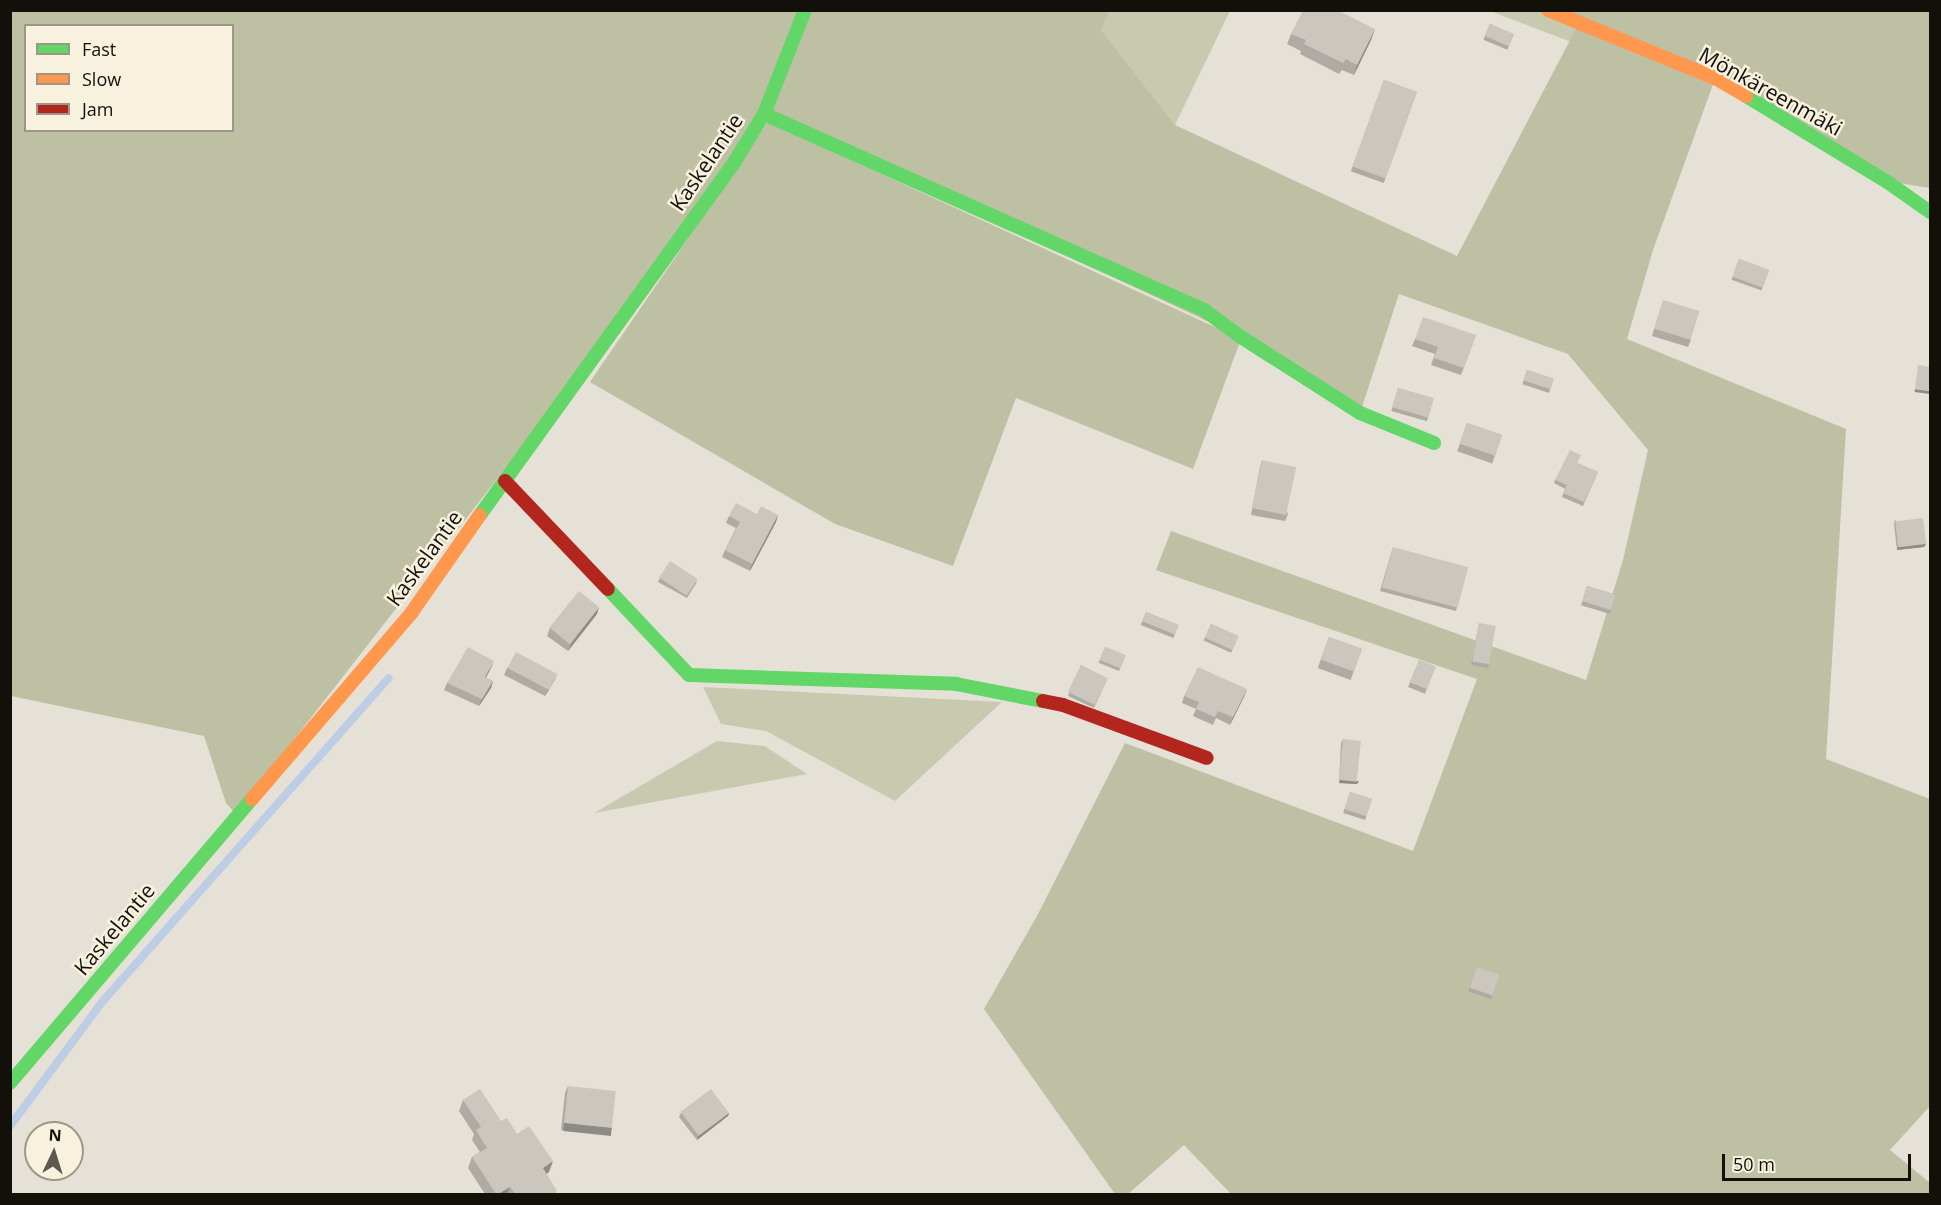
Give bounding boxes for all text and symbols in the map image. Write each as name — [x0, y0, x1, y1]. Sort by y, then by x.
legend — [24, 24, 234, 132]
text: Fast — [82, 37, 116, 61]
street label: Mönkäreenmäki — [1695, 41, 1847, 141]
text: Slow — [82, 67, 121, 91]
text: Jam — [82, 97, 114, 121]
street label: Kaskelantie — [664, 109, 748, 215]
street label: Kaskelantie — [381, 505, 467, 611]
street label: Kaskelantie — [68, 878, 160, 980]
north arrow — [24, 1121, 84, 1181]
text: N — [48, 1124, 62, 1146]
scale bar — [1725, 1142, 1914, 1180]
text: 50 m — [1733, 1152, 1775, 1176]

